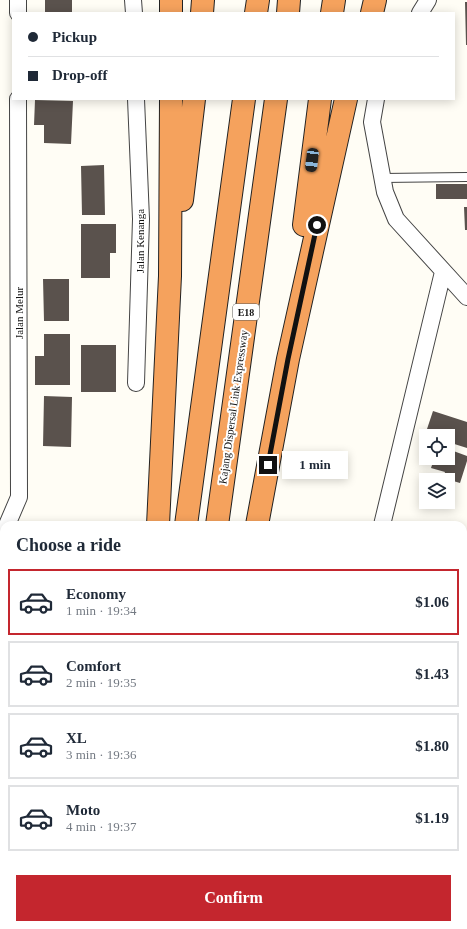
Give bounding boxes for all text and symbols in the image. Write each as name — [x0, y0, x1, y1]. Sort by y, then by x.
text: Pickup — [52, 29, 97, 45]
text: Drop-off — [52, 67, 108, 83]
car — [305, 147, 319, 173]
street label: Jalan Kenanga — [134, 209, 146, 273]
route start — [308, 216, 326, 234]
street label: Jalan Melur — [13, 287, 25, 339]
road number: E18 — [233, 304, 259, 320]
street label: Kajang Dispersal Link Expressway — [216, 329, 250, 485]
map controls — [419, 429, 455, 509]
button: locate — [419, 429, 455, 465]
callout: 1 min — [282, 451, 348, 479]
route end — [259, 456, 277, 474]
text: 1 min — [299, 457, 331, 472]
button: layers — [419, 473, 455, 509]
text: Choose a ride — [16, 535, 121, 555]
icon: car — [18, 584, 54, 620]
text: Economy — [66, 586, 126, 602]
text: $1.06 — [415, 594, 449, 610]
text: 1 min · 19:34 — [66, 603, 136, 618]
icon: car — [18, 656, 54, 692]
text: Comfort — [66, 658, 121, 674]
text: $1.43 — [415, 666, 449, 682]
text: 2 min · 19:35 — [66, 675, 136, 690]
icon: car — [18, 728, 54, 764]
text: XL — [66, 730, 87, 746]
text: $1.80 — [415, 738, 449, 754]
text: 3 min · 19:36 — [66, 747, 136, 762]
icon: car — [18, 800, 54, 836]
text: Moto — [66, 802, 100, 818]
text: $1.19 — [415, 810, 449, 826]
text: 4 min · 19:37 — [66, 819, 136, 834]
button: Confirm — [16, 875, 451, 921]

